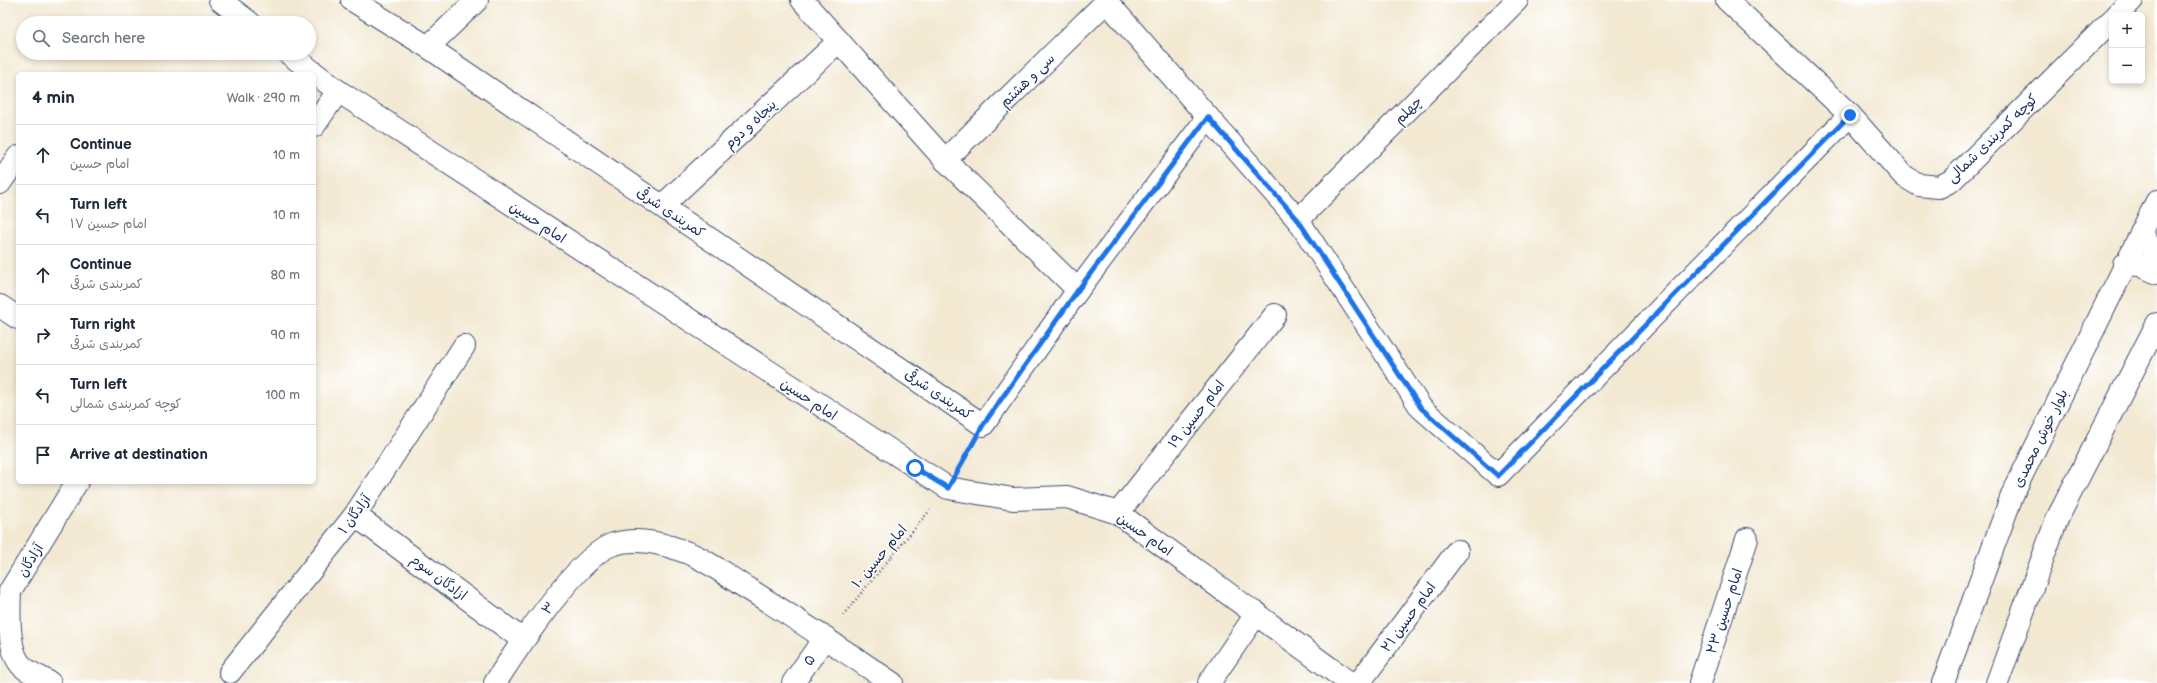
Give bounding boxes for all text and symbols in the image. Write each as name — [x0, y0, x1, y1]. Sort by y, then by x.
map controls — [2109, 12, 2145, 84]
button: + — [2109, 12, 2145, 48]
search box — [16, 16, 316, 60]
icon: search — [30, 27, 52, 49]
text: Search here — [62, 29, 145, 48]
button: − — [2109, 48, 2145, 84]
street label: سی و هشتم — [996, 50, 1060, 112]
text: 4 min — [32, 88, 75, 108]
text: Walk · 290 m — [227, 90, 300, 106]
street label: کوچه کمربندی شمالی — [1943, 91, 2042, 187]
street label: چهلم — [1391, 93, 1427, 129]
street label: پنجاه و دوم — [721, 96, 781, 154]
route end — [1841, 106, 1859, 124]
text: Continue — [70, 135, 132, 154]
icon: ahead — [32, 144, 54, 166]
text: 10 m — [273, 147, 300, 163]
text: امام حسین — [70, 156, 130, 172]
street label: کمربندی شرقی — [634, 184, 708, 241]
text: Turn left — [70, 195, 127, 214]
street label: امام حسین — [505, 198, 569, 249]
icon: left — [32, 204, 54, 226]
text: 10 m — [273, 207, 300, 223]
text: امام حسین ۱۷ — [70, 216, 147, 232]
text: Continue — [70, 255, 132, 274]
icon: ahead — [32, 264, 54, 286]
text: 80 m — [271, 267, 300, 283]
text: کمربندی شرقی — [70, 276, 143, 292]
text: Turn right — [70, 315, 135, 334]
icon: right — [32, 324, 54, 346]
text: 90 m — [271, 327, 300, 343]
text: کمربندی شرقی — [70, 336, 143, 352]
street label: کمربندی شرقی — [902, 366, 976, 423]
text: Turn left — [70, 375, 127, 394]
street label: امام حسین — [776, 375, 840, 426]
street label: امام حسین ۱۹ — [1165, 377, 1230, 453]
icon: left — [32, 384, 54, 406]
street label: بلوار خوش محمدی — [2009, 386, 2072, 490]
text: 100 m — [265, 387, 300, 403]
text: کوچه کمربندی شمالی — [70, 396, 181, 412]
icon: arrive — [32, 444, 54, 466]
text: Arrive at destination — [70, 445, 208, 464]
route start — [906, 459, 924, 477]
street label: آزادگان ۱ — [334, 491, 375, 537]
street label: امام حسین — [1112, 509, 1176, 561]
street label: امام حسین ۱۰ — [848, 521, 912, 593]
street label: آزادگان — [14, 540, 47, 580]
street label: ازادگان سوم — [405, 551, 470, 606]
street label: امام حسین ۲۳ — [1703, 566, 1748, 657]
street label: امام حسین ۲۱ — [1377, 579, 1441, 657]
street label: ۳ — [538, 599, 559, 618]
street label: ۵ — [800, 651, 819, 669]

